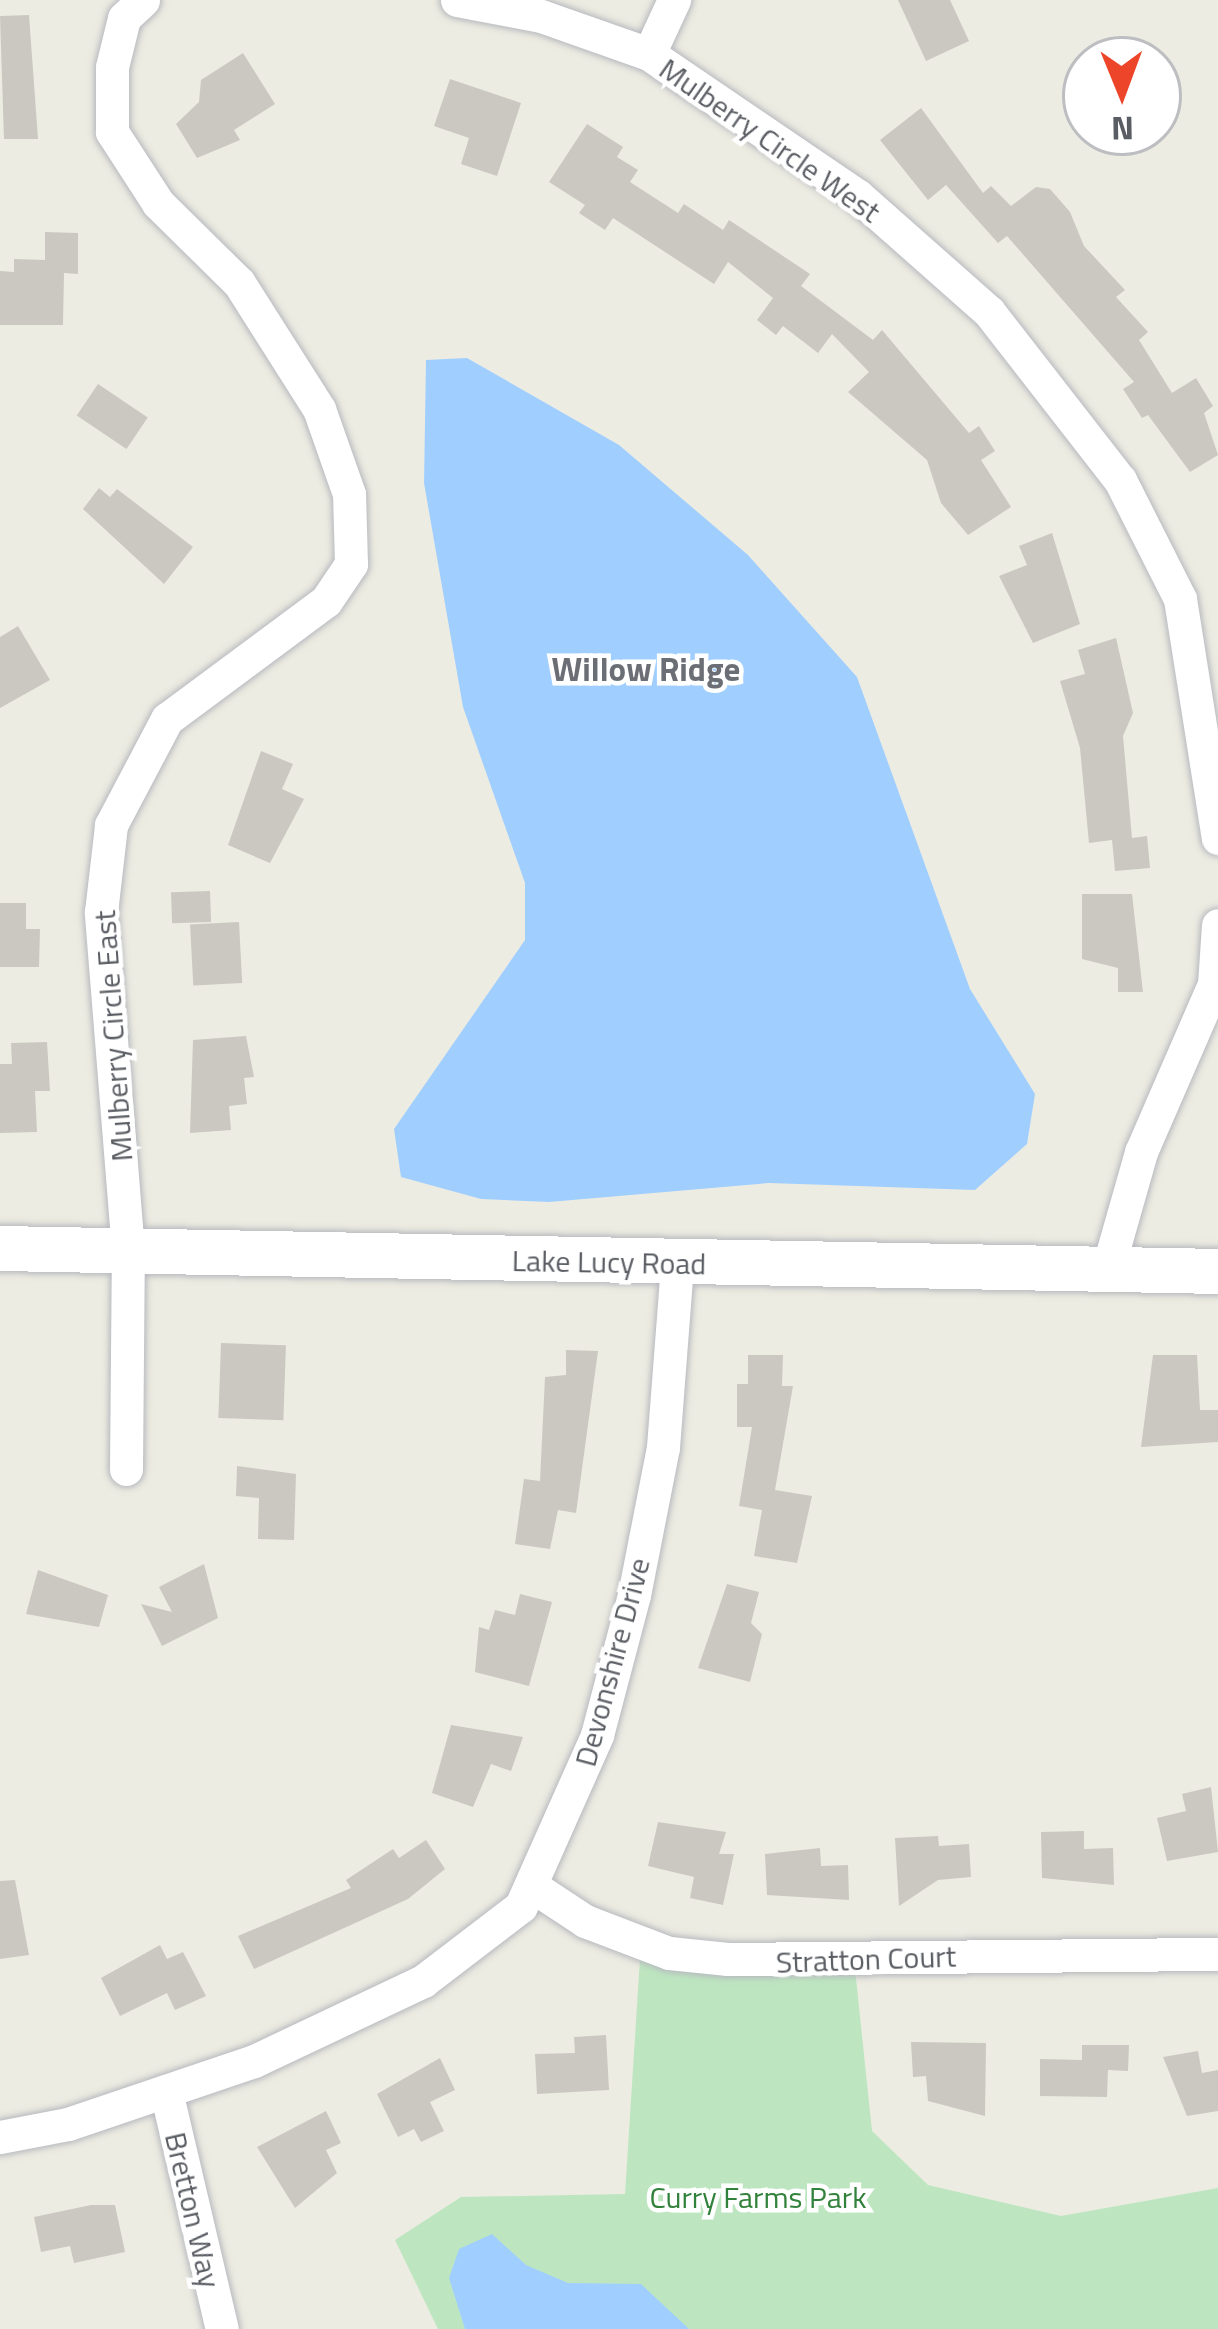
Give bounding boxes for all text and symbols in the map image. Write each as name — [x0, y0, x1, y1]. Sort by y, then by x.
north arrow — [1062, 36, 1182, 156]
street label: Mulberry Circle West — [653, 50, 887, 230]
text: N — [1111, 104, 1134, 154]
district label: Willow Ridge — [552, 650, 740, 690]
street label: Mulberry Circle East — [86, 909, 140, 1163]
street label: Lake Lucy Road — [512, 1242, 706, 1282]
street label: Devonshire Drive — [567, 1554, 657, 1770]
street label: Stratton Court — [775, 1938, 957, 1980]
street label: Bretton Way — [158, 2129, 228, 2291]
park label: Curry Farms Park — [649, 2179, 867, 2215]

